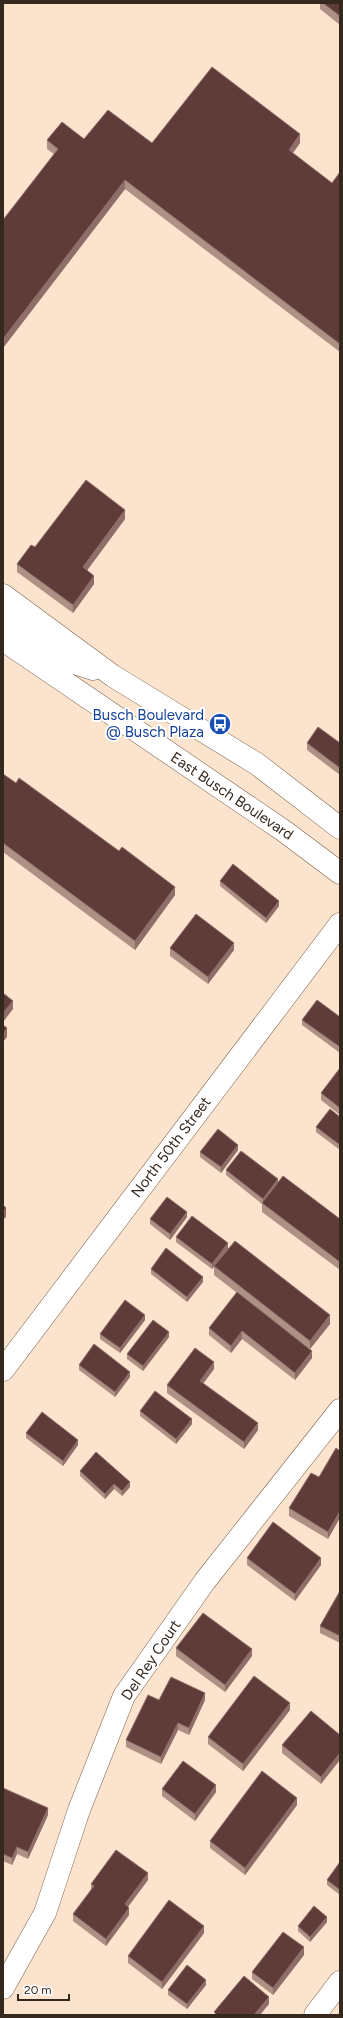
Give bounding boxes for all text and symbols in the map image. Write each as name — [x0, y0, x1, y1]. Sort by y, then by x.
place label: Busch Boulevard @ Busch Plaza — [93, 706, 204, 741]
bus stop icon: Busch Boulevard @ Busch Plaza — [207, 711, 233, 737]
street label: East Busch Boulevard — [167, 748, 297, 844]
street label: North 50th Street — [127, 1093, 215, 1201]
street label: Del Rey Court — [118, 1616, 185, 1704]
scale bar — [18, 1976, 69, 2002]
text: 20 m — [24, 1983, 52, 1997]

